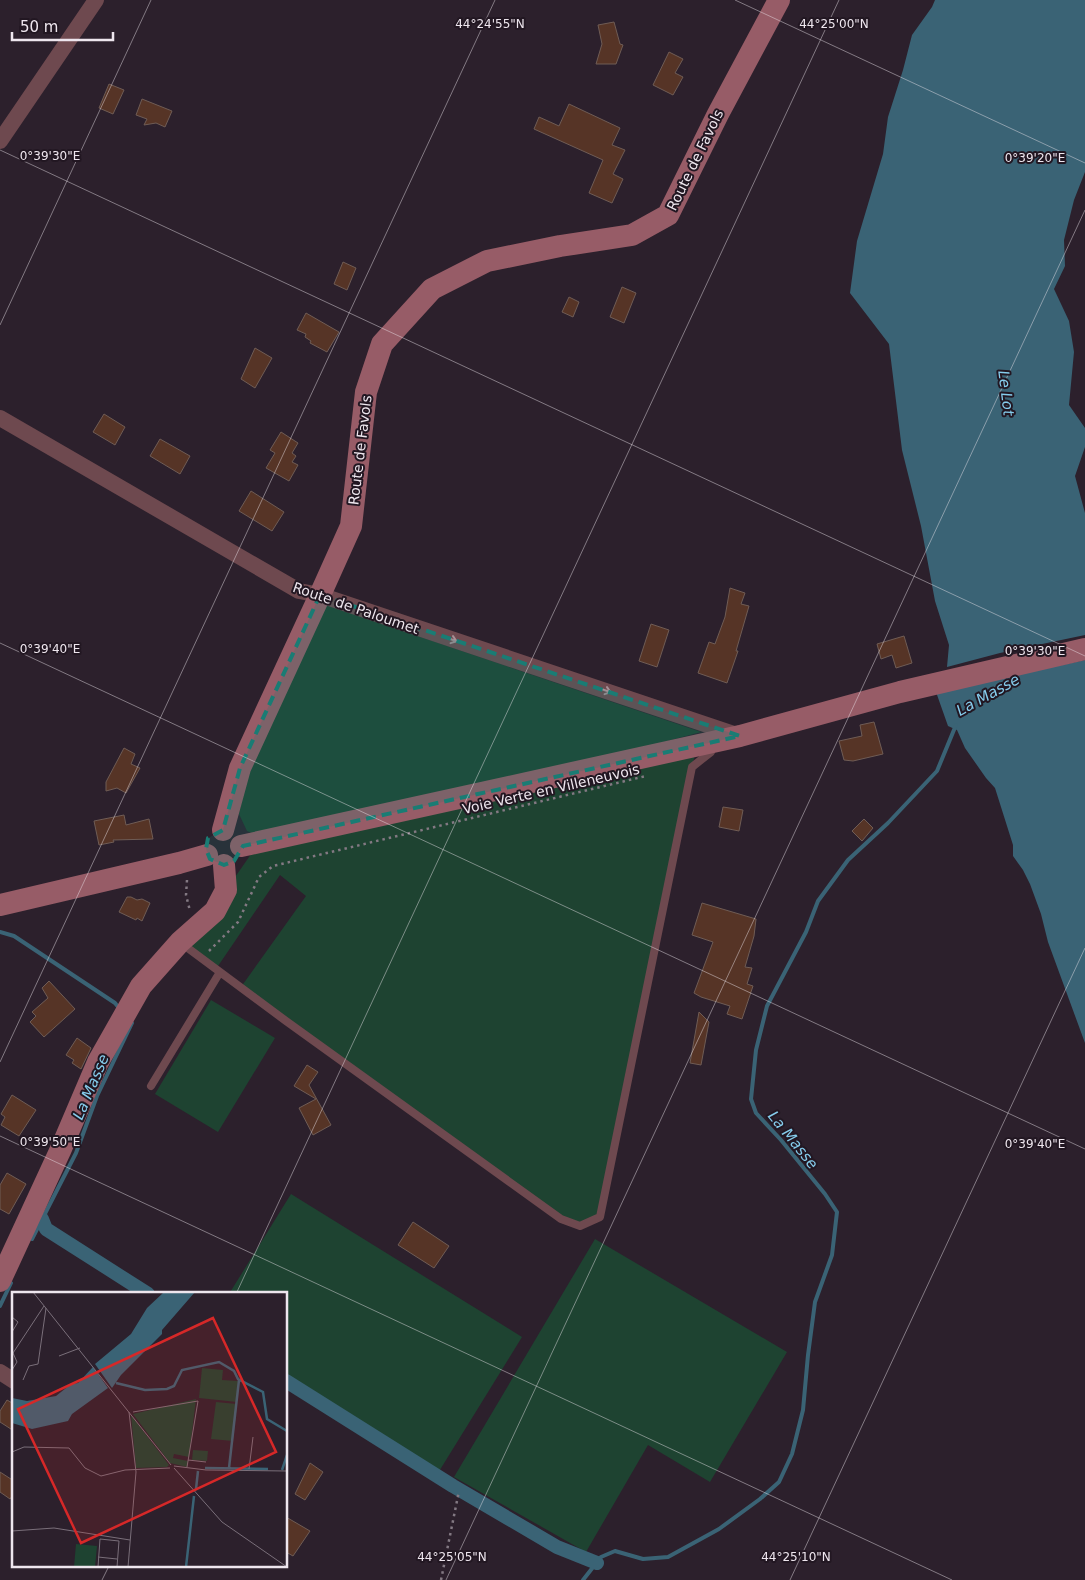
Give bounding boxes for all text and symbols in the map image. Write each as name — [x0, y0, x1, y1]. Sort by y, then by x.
scale bar — [12, 10, 114, 42]
text: 44°24'55"N — [455, 17, 525, 31]
text: 44°25'00"N — [799, 17, 869, 31]
text: 50 m — [20, 18, 58, 36]
street label: Route de Favols — [664, 107, 726, 213]
text: 0°39'30"E — [20, 149, 80, 163]
text: 0°39'20"E — [1005, 151, 1065, 165]
water label: Le Lot — [994, 369, 1018, 418]
street label: Route de Favols — [345, 394, 375, 506]
street label: Route de Paloumet — [291, 579, 422, 637]
one-way arrow — [441, 635, 457, 644]
text: 0°39'40"E — [20, 642, 80, 656]
text: 0°39'30"E — [1005, 644, 1065, 658]
water label: La Masse — [953, 670, 1023, 720]
one-way arrow — [595, 686, 611, 696]
street label: Voie Verte en Villeneuvois — [461, 761, 641, 817]
water label: La Masse — [69, 1052, 113, 1122]
water label: La Masse — [764, 1107, 822, 1173]
text: 0°39'50"E — [20, 1135, 80, 1149]
text: 0°39'40"E — [1005, 1137, 1065, 1151]
inset map — [12, 1292, 288, 1568]
text: 44°25'05"N — [417, 1550, 487, 1564]
text: 44°25'10"N — [761, 1550, 831, 1564]

